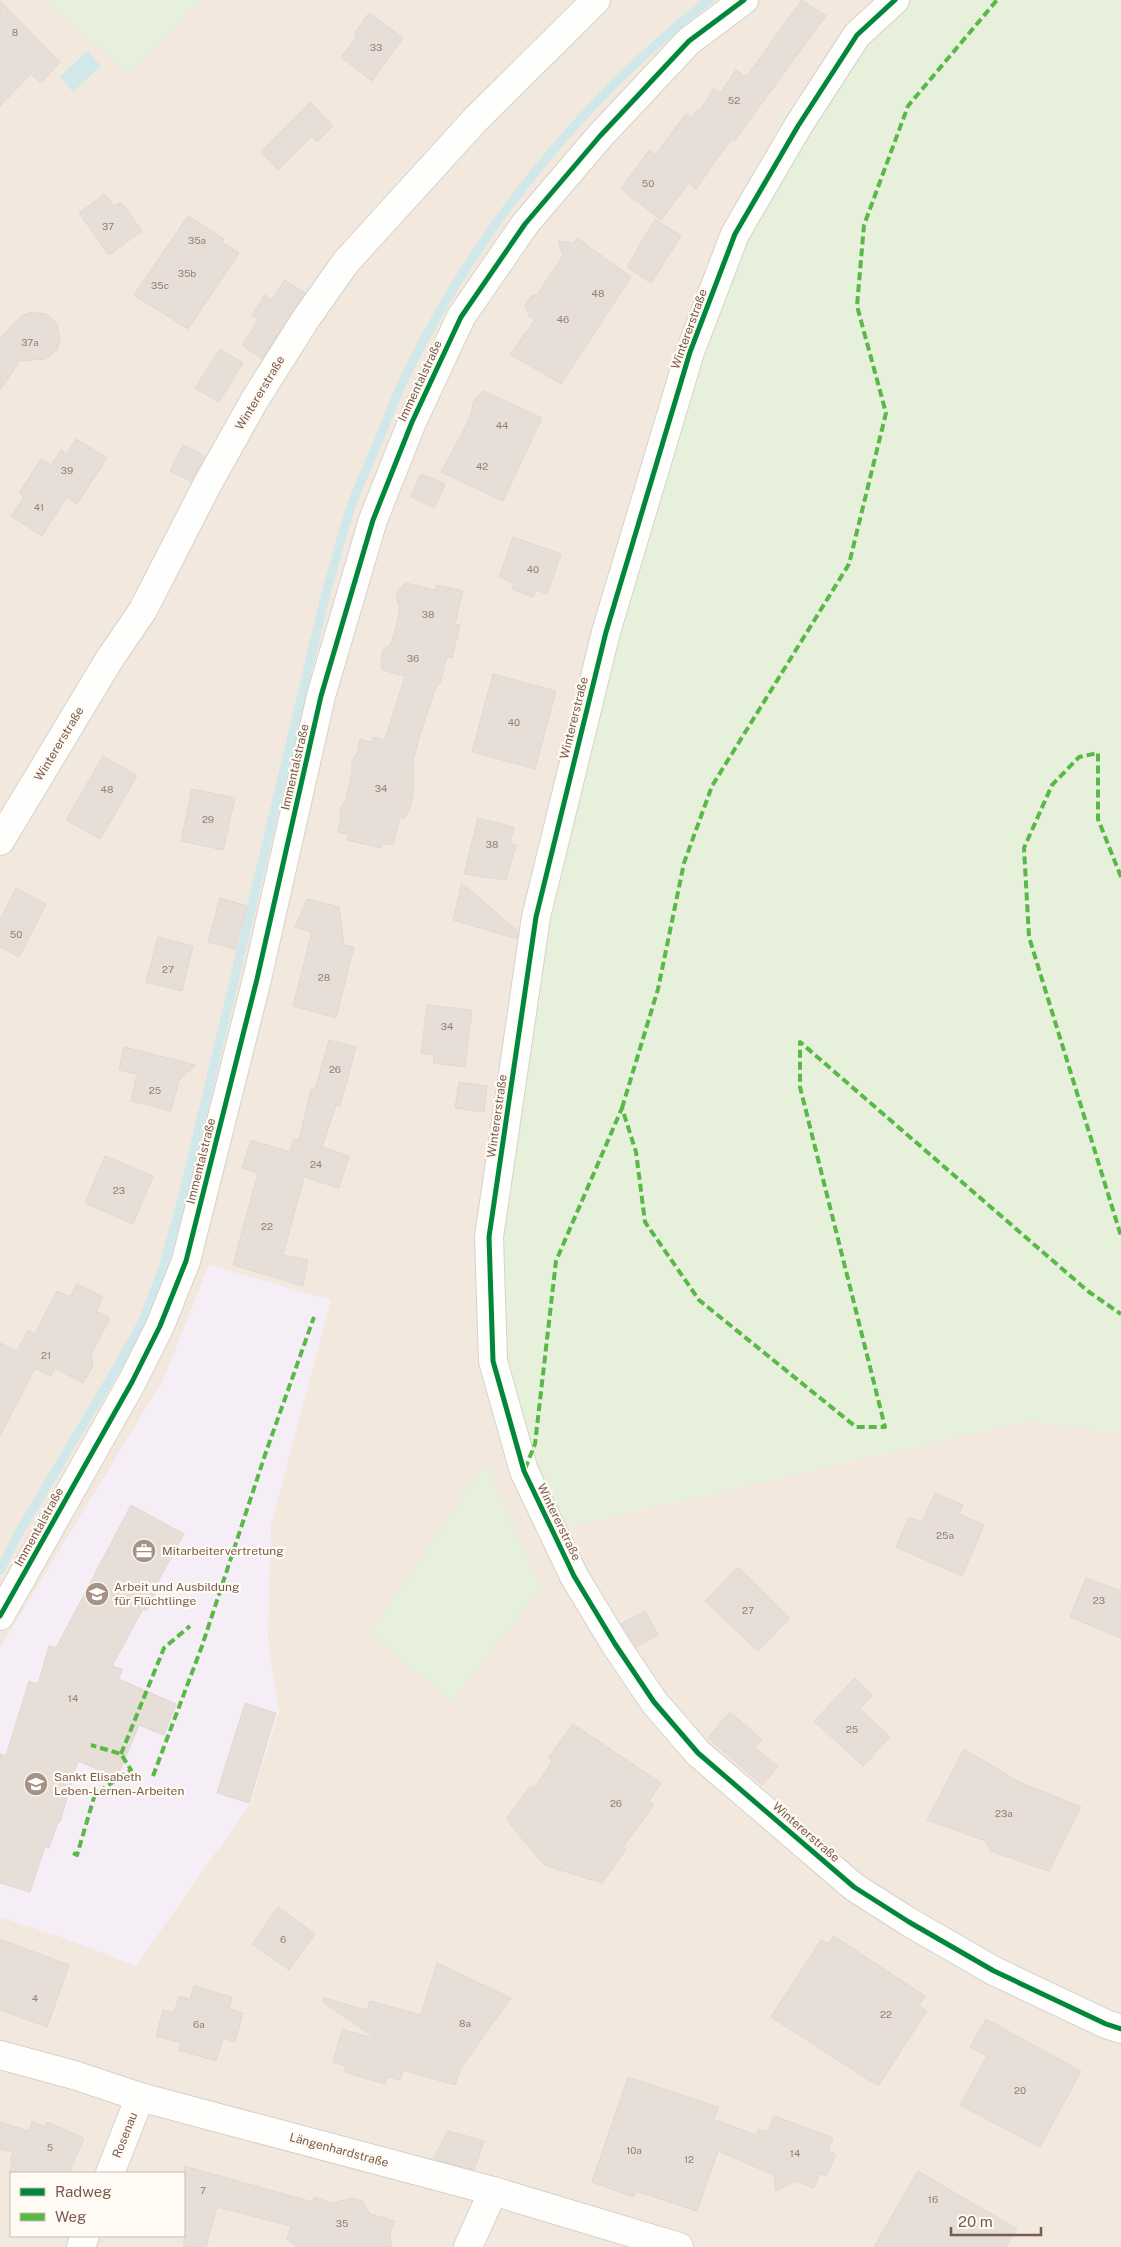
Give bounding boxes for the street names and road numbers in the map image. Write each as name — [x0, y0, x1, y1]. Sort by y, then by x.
street label: Wintererstraße — [668, 287, 710, 371]
street label: Immentalstraße — [395, 338, 445, 424]
street label: Wintererstraße — [232, 353, 288, 433]
street label: Wintererstraße — [557, 675, 591, 760]
street label: Wintererstraße — [31, 704, 87, 784]
street label: Immentalstraße — [278, 722, 312, 811]
street label: Wintererstraße — [484, 1073, 510, 1159]
street label: Immentalstraße — [184, 1116, 218, 1205]
street label: Wintererstraße — [534, 1481, 584, 1563]
street label: Immentalstraße — [12, 1485, 67, 1569]
street label: Wintererstraße — [770, 1799, 842, 1865]
street label: Rosenau — [110, 2110, 140, 2160]
street label: Längenhardstraße — [288, 2130, 390, 2170]

